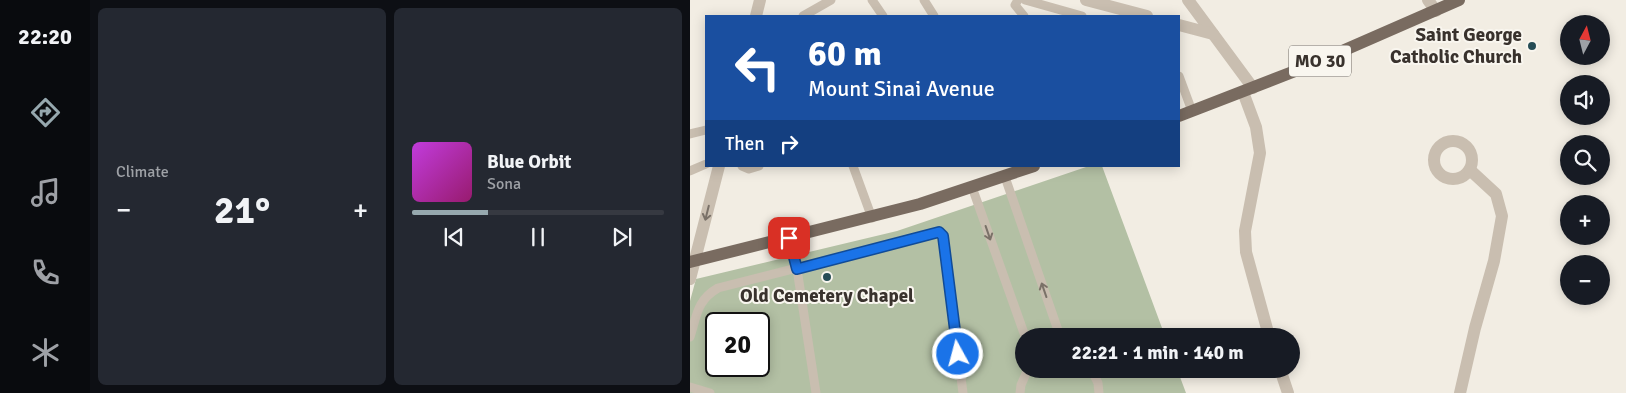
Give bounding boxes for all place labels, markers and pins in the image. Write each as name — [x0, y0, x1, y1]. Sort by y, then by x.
place label: Saint George Catholic Church — [1390, 23, 1522, 69]
marker: Saint George Catholic Church — [1526, 40, 1538, 52]
pin — [768, 217, 810, 259]
marker: Old Cemetery Chapel — [821, 271, 833, 283]
place label: Old Cemetery Chapel — [740, 284, 914, 308]

